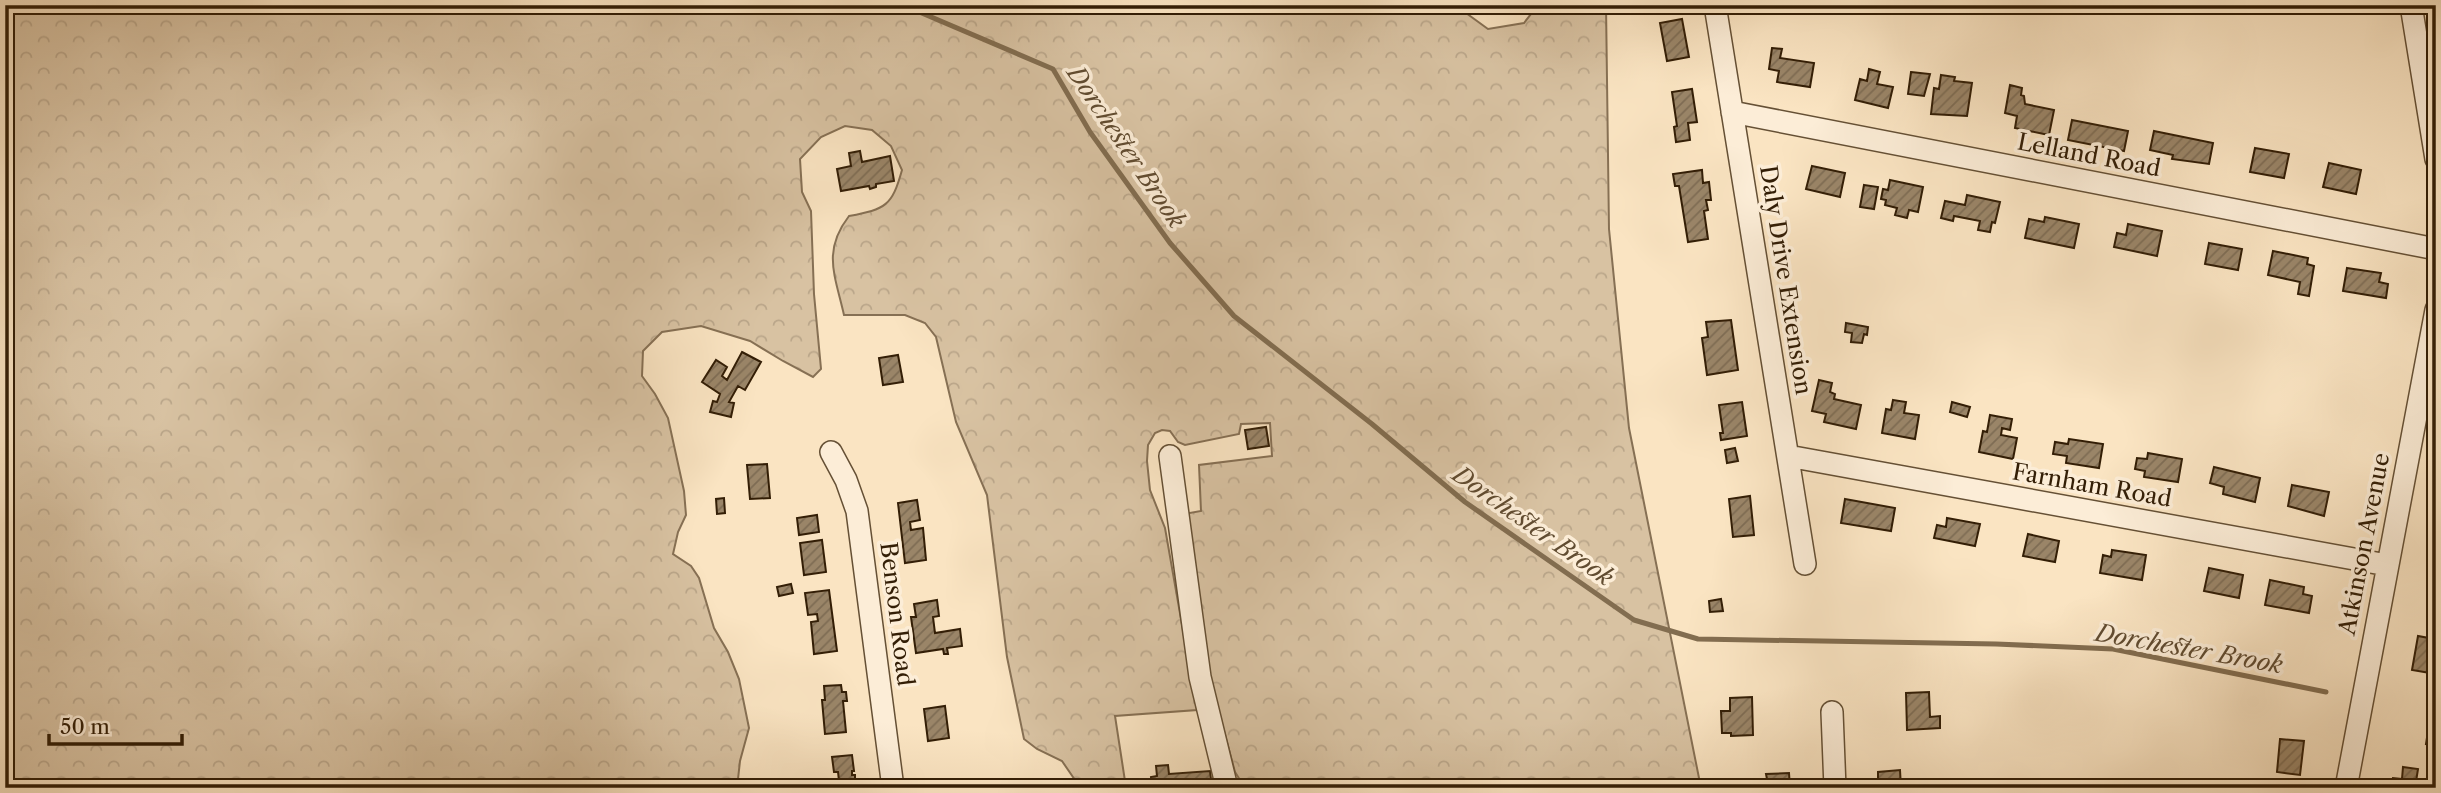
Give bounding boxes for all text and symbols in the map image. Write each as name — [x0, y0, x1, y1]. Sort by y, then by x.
water label: Dorchester Brook — [1060, 58, 1192, 234]
street label: Lelland Road — [2015, 127, 2163, 183]
street label: Daly Drive Extension — [1754, 163, 1818, 397]
street label: Atkinson Avenue — [2332, 450, 2395, 638]
street label: Farnham Road — [2010, 457, 2174, 513]
water label: Dorchester Brook — [1446, 458, 1620, 592]
street label: Benson Road — [874, 540, 920, 688]
water label: Dorchester Brook — [2091, 617, 2286, 679]
scale bar — [49, 702, 182, 746]
text: 50 m — [60, 714, 110, 739]

